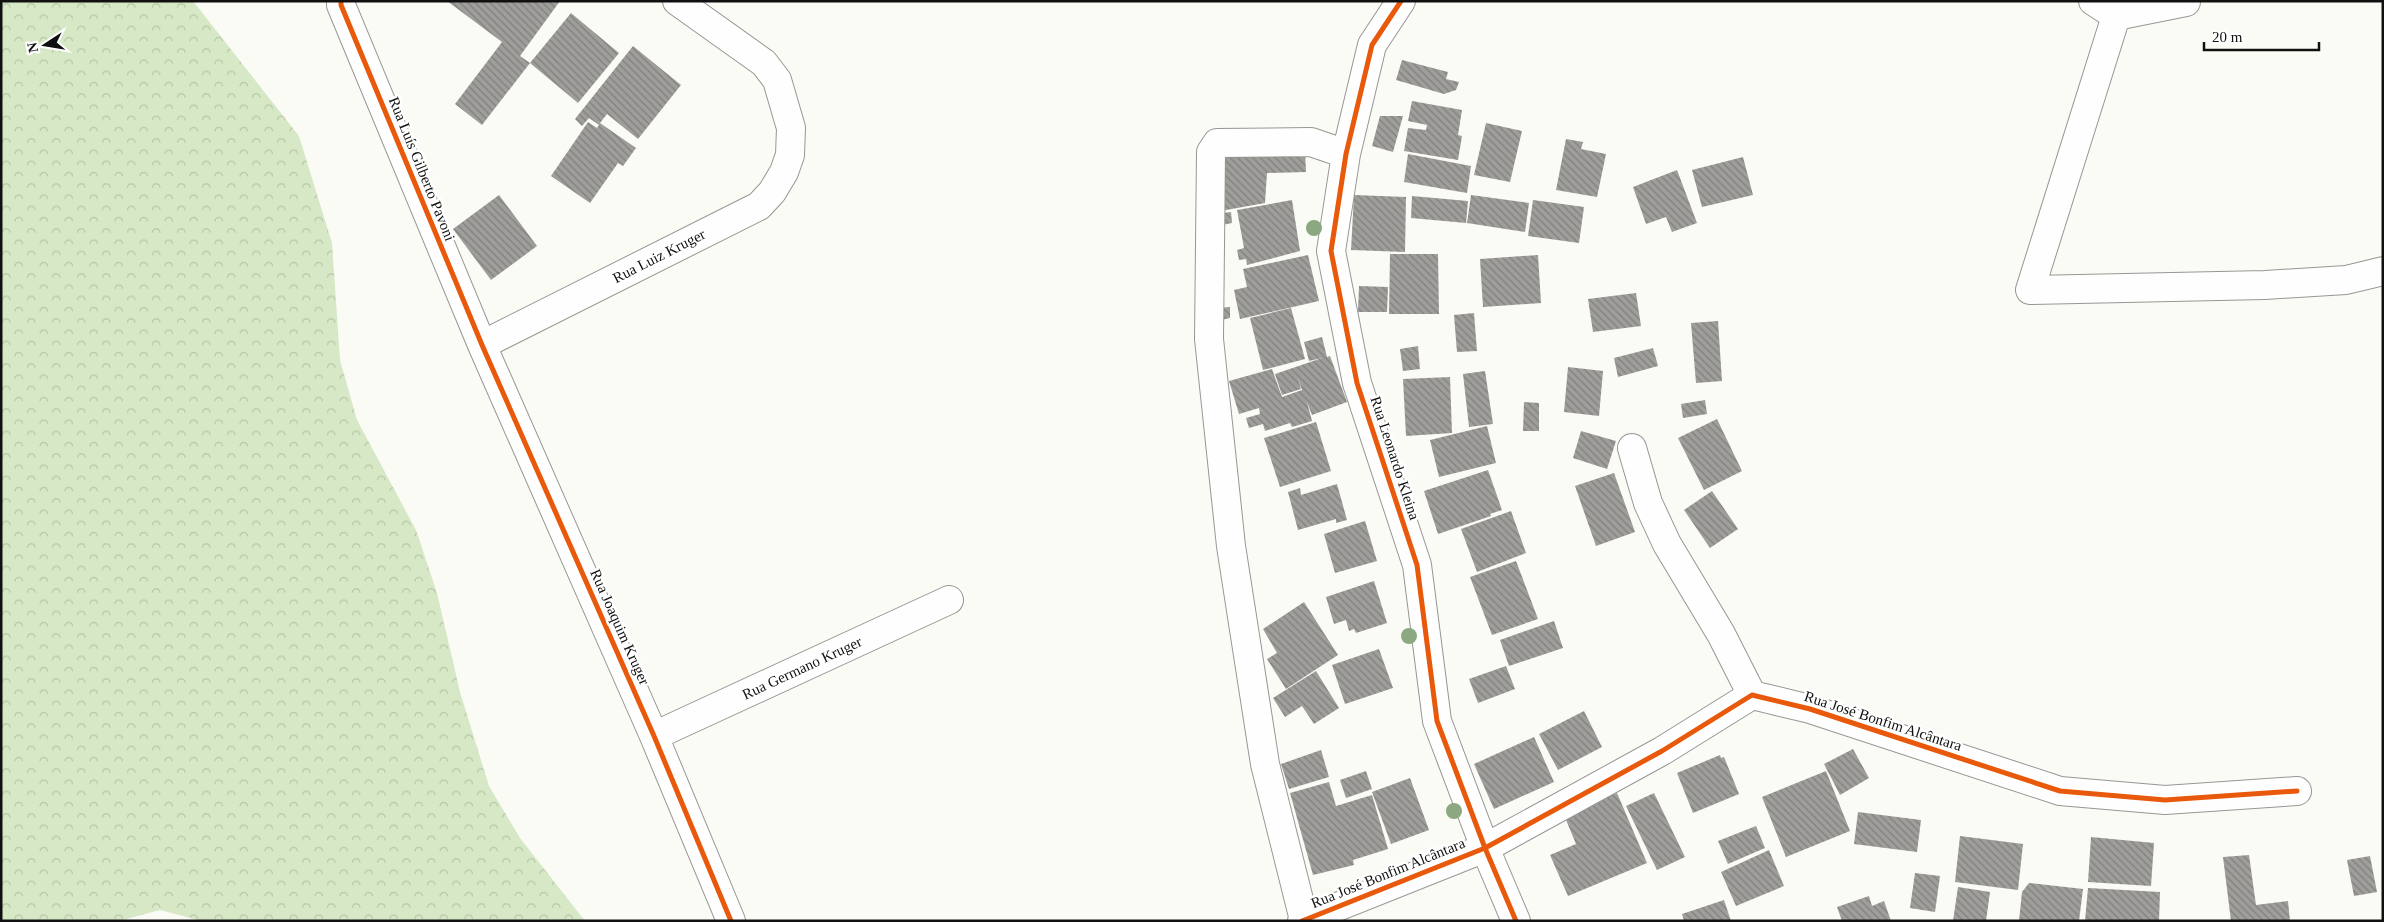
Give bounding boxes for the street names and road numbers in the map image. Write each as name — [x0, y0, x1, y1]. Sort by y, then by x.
street label: Rua Luís Gilberto Pavoni — [386, 95, 458, 243]
street label: Rua Luiz Kruger — [610, 226, 708, 286]
street label: Rua Leonardo Kleina — [1367, 394, 1423, 522]
street label: Rua Joaquim Kruger — [587, 567, 653, 687]
street label: Rua Germano Kruger — [740, 633, 864, 703]
street label: Rua José Bonfim Alcântara — [1802, 688, 1964, 754]
street label: Rua José Bonfim Alcântara — [1309, 835, 1468, 911]

